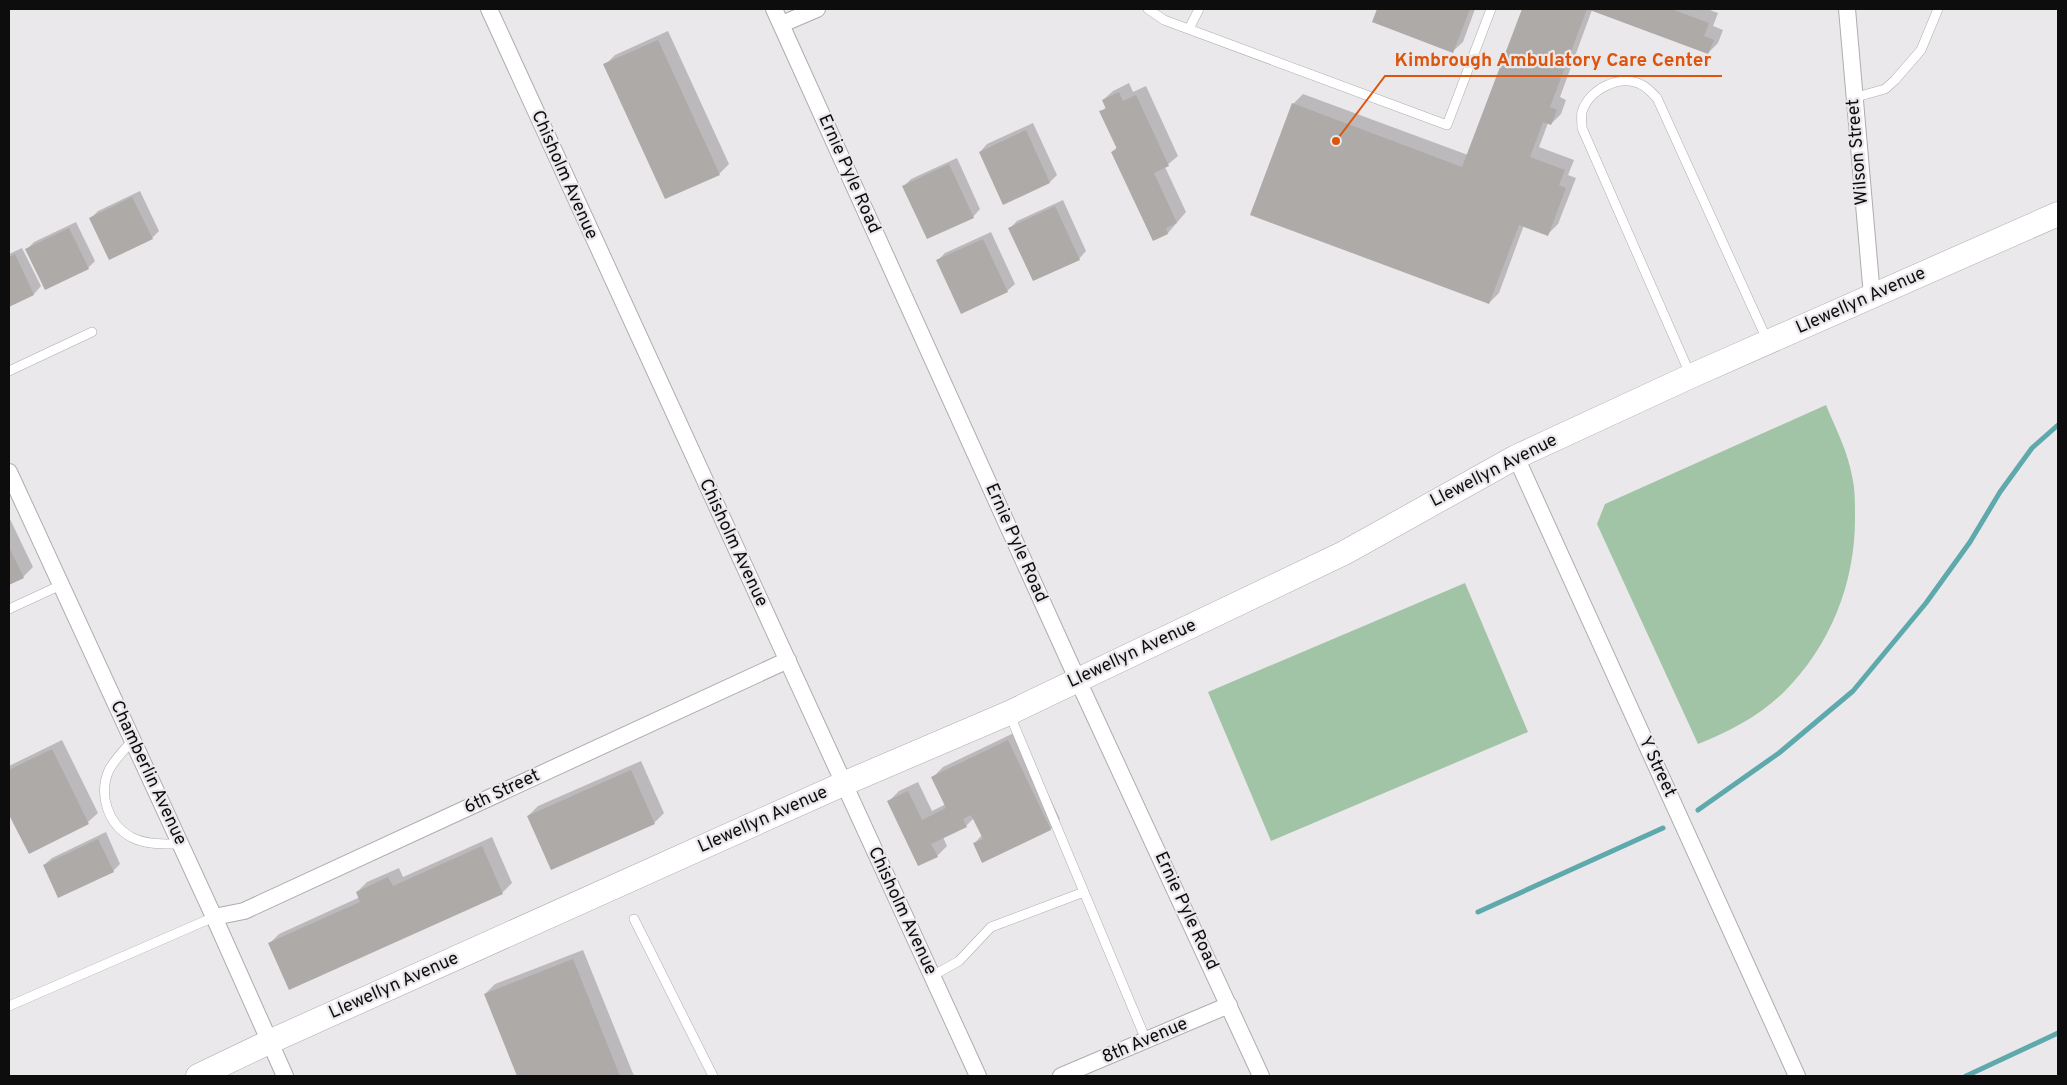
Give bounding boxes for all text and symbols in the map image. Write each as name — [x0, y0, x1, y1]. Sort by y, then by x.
callout: Kimbrough Ambulatory Care Center — [1385, 42, 1722, 76]
text: Kimbrough Ambulatory Care Center — [1395, 49, 1711, 73]
street label: Wilson Street — [1842, 98, 1874, 206]
street label: Chisholm Avenue — [525, 107, 603, 243]
street label: Ernie Pyle Road — [812, 111, 886, 237]
street label: Llewellyn Avenue — [1793, 262, 1929, 340]
street label: Llewellyn Avenue — [1427, 429, 1561, 513]
street label: Chisholm Avenue — [693, 475, 773, 611]
street label: Ernie Pyle Road — [979, 480, 1053, 606]
street label: Llewellyn Avenue — [1064, 614, 1200, 694]
street label: Chamberlin Avenue — [104, 697, 192, 849]
street label: Y Street — [1633, 733, 1681, 801]
street label: 6th Street — [460, 764, 544, 820]
street label: Llewellyn Avenue — [695, 781, 831, 859]
street label: Chisholm Avenue — [862, 843, 942, 979]
street label: Ernie Pyle Road — [1149, 848, 1223, 974]
street label: Llewellyn Avenue — [326, 947, 462, 1025]
street label: 8th Avenue — [1099, 1013, 1191, 1069]

